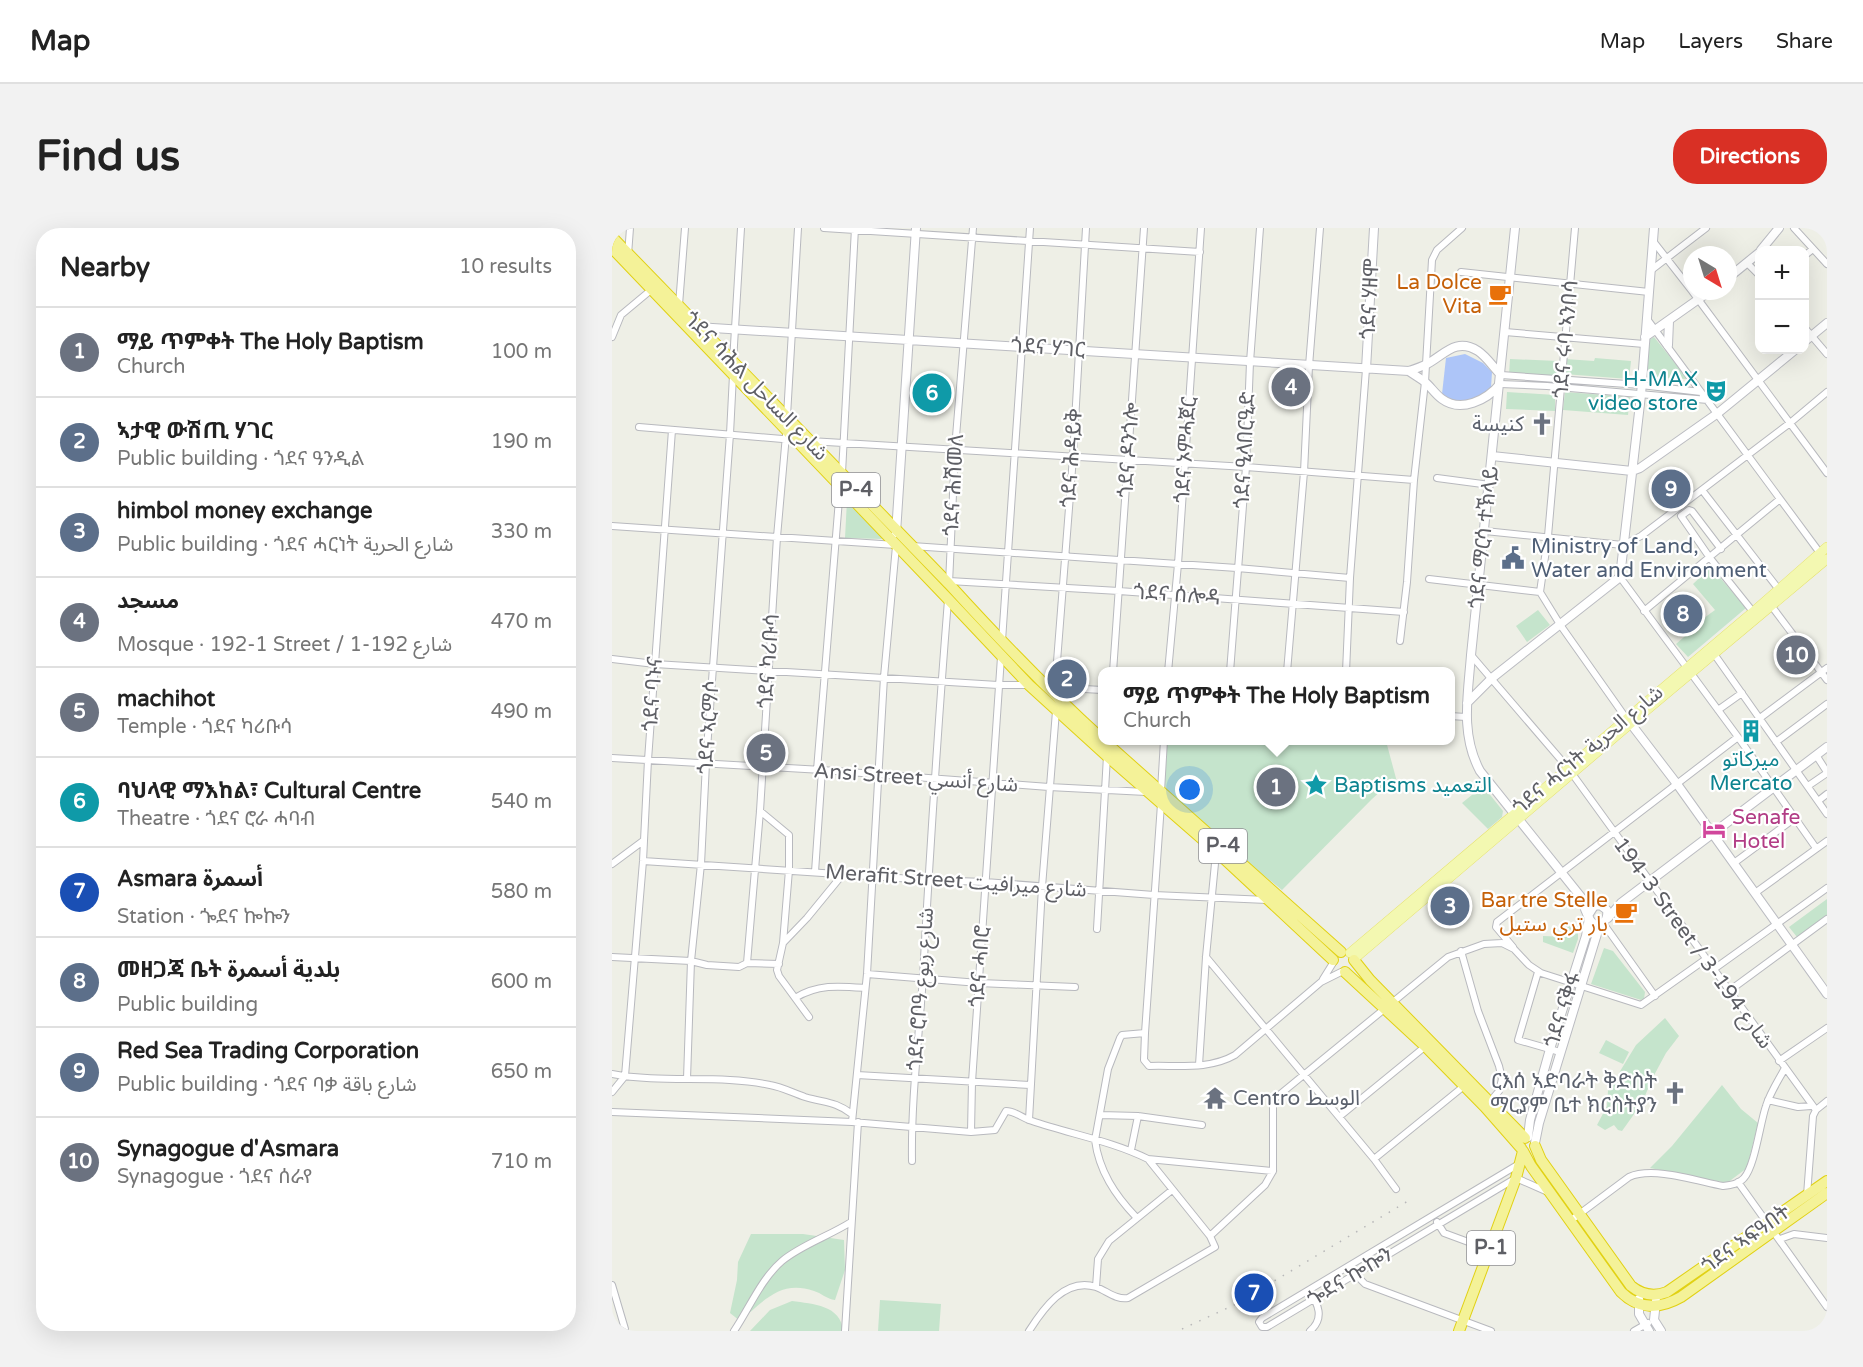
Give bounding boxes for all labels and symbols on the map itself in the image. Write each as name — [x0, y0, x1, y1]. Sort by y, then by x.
north arrow — [1683, 246, 1737, 300]
street label: ጎደና ሃዘሞ — [1355, 258, 1385, 340]
place label: La Dolce Vita — [1396, 270, 1482, 319]
street label: ጎደና ሩባ ኣንበሳ — [1548, 279, 1584, 399]
cafe icon: La Dolce Vita — [1487, 281, 1513, 307]
street label: ጎደና ሳሕል شارع الساحل — [677, 306, 834, 467]
street label: ጎደና ሃገር — [1010, 333, 1086, 363]
pin: 4 — [1272, 364, 1310, 410]
place label: H-MAX video store — [1588, 367, 1698, 416]
pin: 6 — [912, 370, 952, 416]
theatre icon: H-MAX video store — [1703, 378, 1729, 404]
street label: ጎደና ዒላበርዒድ — [1229, 391, 1261, 509]
street label: ጎደና ኦምሓጀር — [1170, 396, 1202, 504]
street label: ጎደና ዶንጎሎ — [1113, 402, 1145, 498]
street label: ጎደና ሕዳይቅ — [1056, 408, 1088, 508]
church icon: كنيسة — [1529, 411, 1555, 437]
place label: كنيسة — [1472, 412, 1524, 437]
street label: ጎደና ሕሽመለ — [939, 433, 969, 537]
street label: ጎደና ማርሳ ተኽላይ — [1464, 464, 1504, 610]
pin: 9 — [1652, 466, 1690, 512]
road number: P-4 — [832, 473, 880, 507]
place label: Ministry of Land, Water and Environment — [1531, 534, 1767, 583]
public building icon: Ministry of Land, Water and Environment — [1500, 545, 1526, 571]
street label: ጎደና ሰሎዳ — [1133, 579, 1221, 611]
pin: 8 — [1664, 592, 1702, 636]
street label: ጎደና ካሪቡሳ — [753, 613, 785, 709]
pin: 10 — [1776, 632, 1816, 678]
street label: ጎደና ባኑና — [638, 655, 668, 732]
pin: 2 — [1048, 656, 1086, 702]
street label: ጎደና ኣርማሶ — [693, 679, 725, 775]
street label: ጎደና ሓርነት شارع الحرية — [1508, 680, 1670, 822]
building icon: ميركاتو Mercato — [1738, 718, 1764, 744]
pin: 5 — [746, 730, 786, 776]
place label: ميركاتو Mercato — [1710, 747, 1793, 796]
street label: Ansi Street شارع أنسي — [813, 758, 1019, 800]
pin: 1 — [1256, 764, 1296, 810]
place icon: Baptisms التعميد — [1303, 772, 1329, 798]
place label: Baptisms التعميد — [1334, 773, 1492, 798]
your location — [1175, 775, 1204, 804]
place label: Senafe Hotel — [1732, 805, 1801, 854]
hotel icon: Senafe Hotel — [1701, 816, 1727, 842]
road number: P-4 — [1199, 829, 1247, 863]
street label: 194-3 Street / شارع 194-3 — [1606, 833, 1778, 1055]
street label: Merafit Street شارع ميرافيت — [824, 859, 1088, 905]
pin: 3 — [1430, 884, 1470, 928]
place label: Bar tre Stelle بار تري ستيل — [1480, 888, 1608, 939]
cafe icon: Bar tre Stelle بار تري ستيل — [1613, 899, 1639, 925]
street label: ጎደና ሮቦዓ شارع ربوع — [903, 907, 941, 1071]
street label: ጎደና ሓበሮ — [965, 924, 995, 1008]
street label: ጎደና ናቅፋ — [1539, 969, 1587, 1051]
place label: ርእሰ ኣድባራት ቅድስት ማርያም ቤተ ክርስትያን — [1490, 1069, 1657, 1118]
church icon: ርእሰ ኣድባራት ቅድስት ማርያም ቤተ ክርስትያን — [1662, 1080, 1688, 1106]
temple icon: Centro الوسط — [1202, 1085, 1228, 1111]
place label: Centro الوسط — [1233, 1086, 1360, 1111]
street label: ጎደና ኣፍዓበት — [1697, 1199, 1795, 1279]
road number: P-1 — [1467, 1231, 1515, 1265]
street label: ጐደና ኰኰን — [1303, 1242, 1397, 1312]
pin: 7 — [1234, 1270, 1274, 1316]

